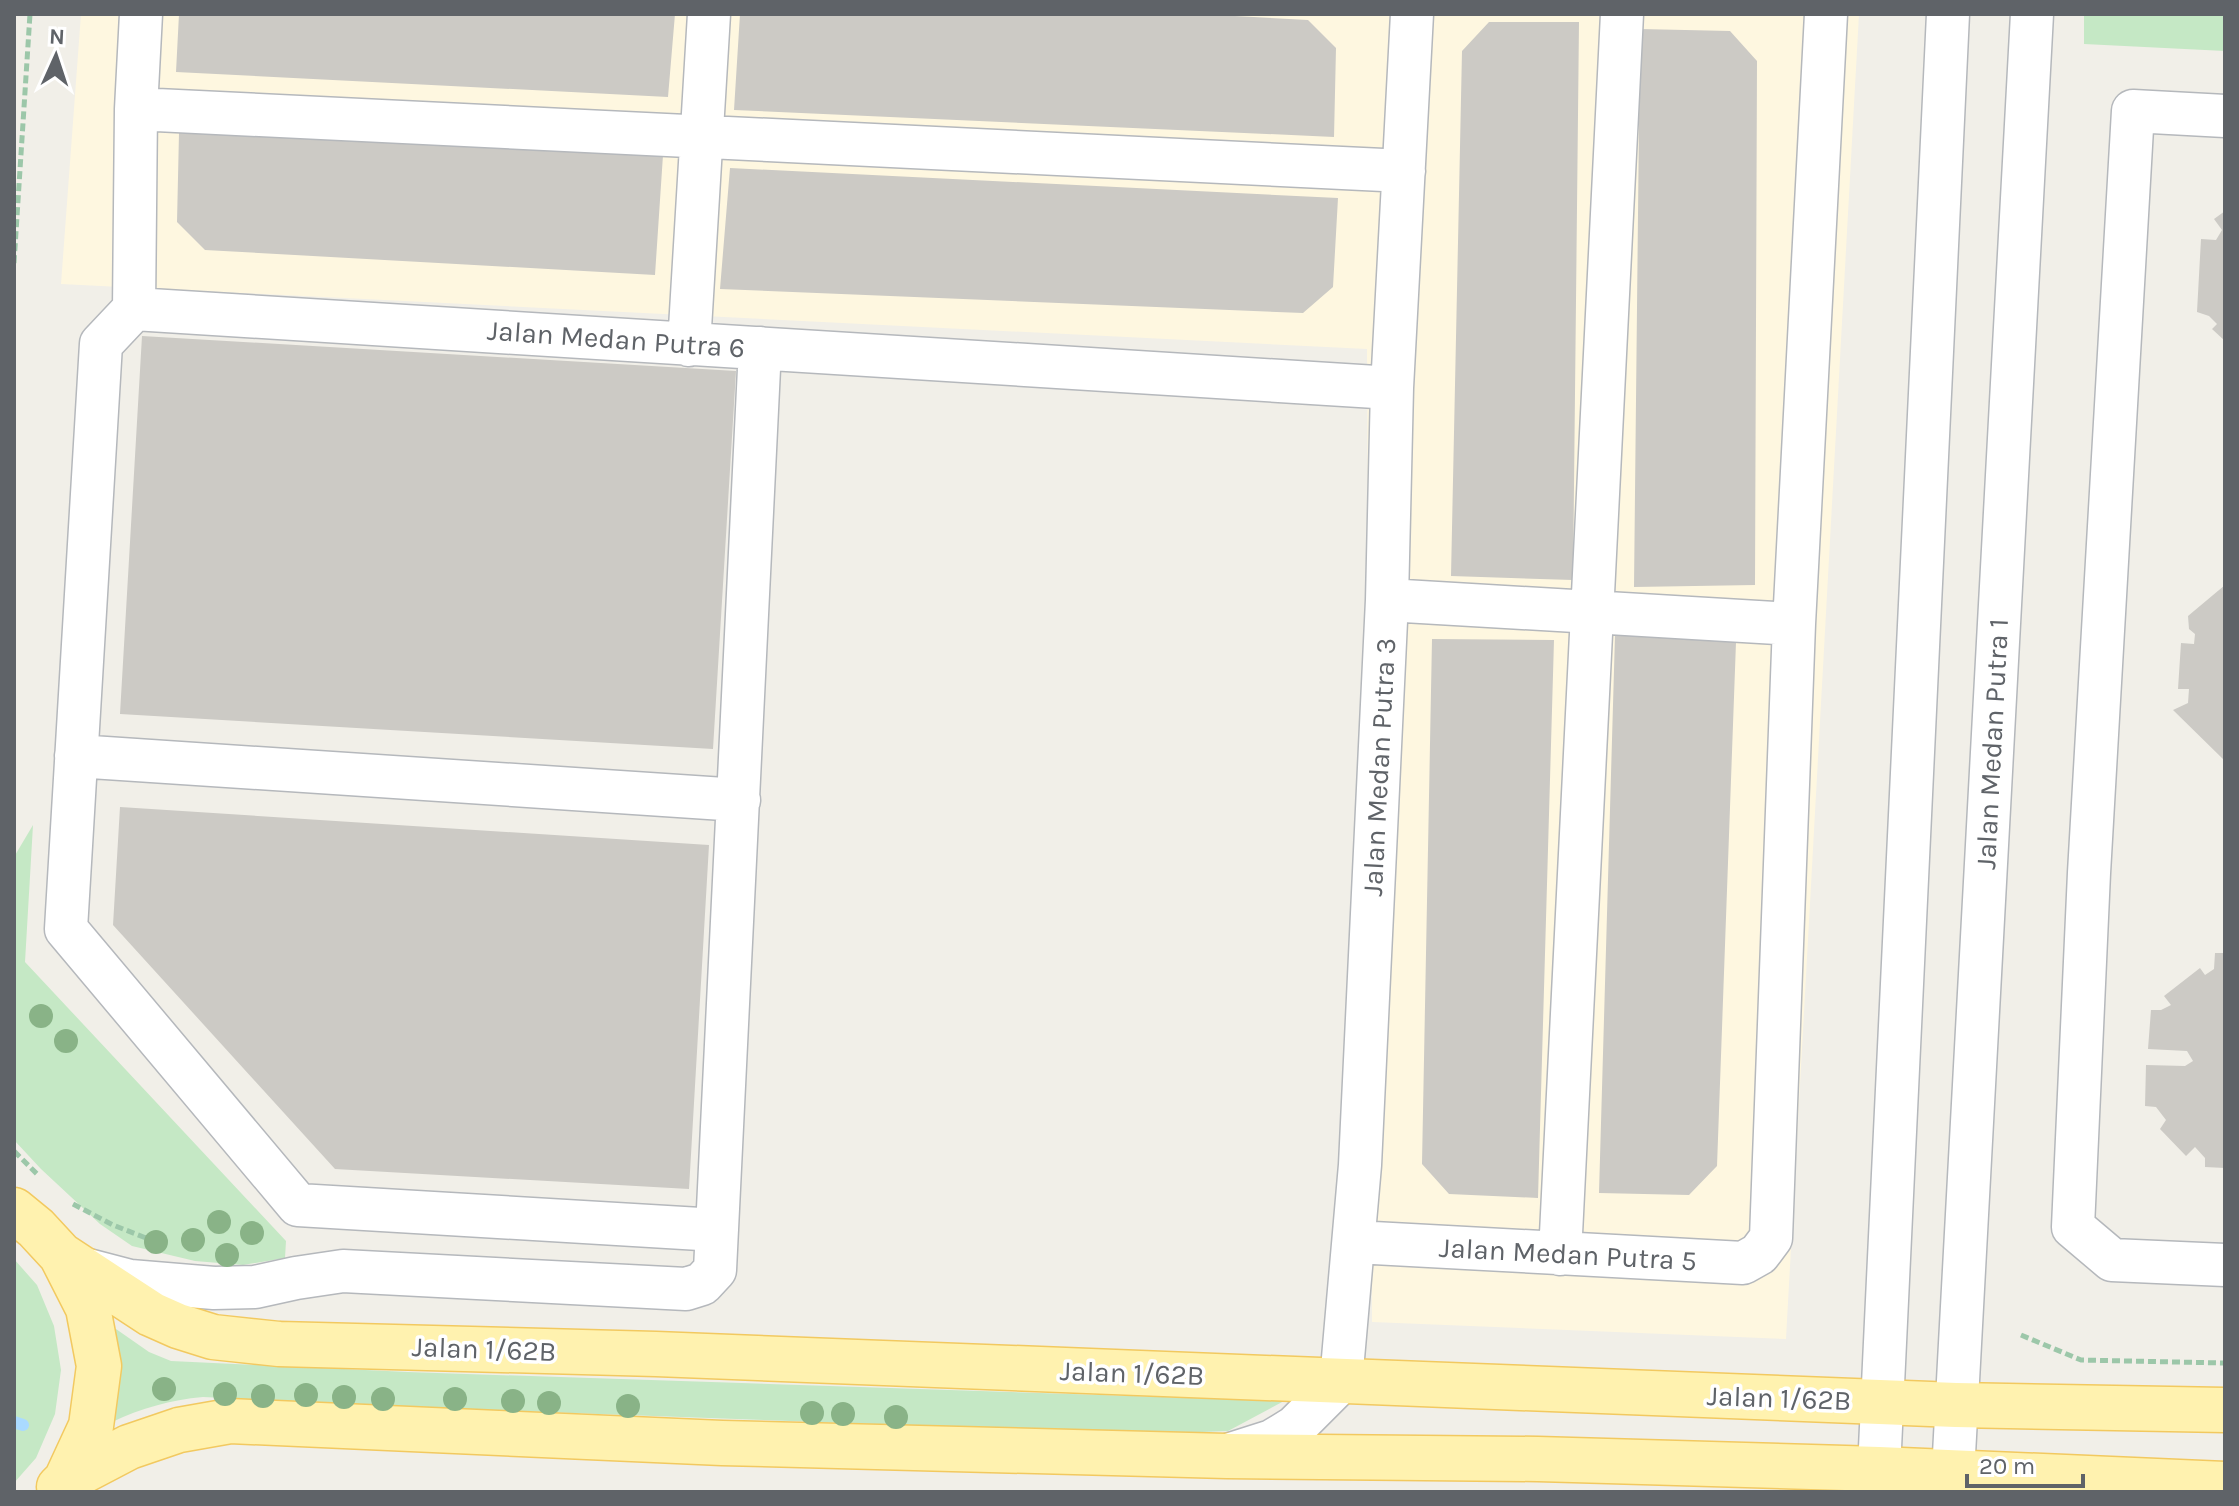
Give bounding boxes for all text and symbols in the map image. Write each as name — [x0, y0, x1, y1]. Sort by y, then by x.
north arrow — [16, 16, 96, 96]
text: N — [48, 24, 66, 50]
street label: Jalan Medan Putra 6 — [486, 314, 746, 364]
street label: Jalan Medan Putra 1 — [1969, 618, 2015, 870]
street label: Jalan Medan Putra 3 — [1356, 637, 1402, 897]
street label: Jalan Medan Putra 5 — [1438, 1231, 1698, 1277]
street label: Jalan 1/62B — [411, 1330, 557, 1368]
street label: Jalan 1/62B — [1059, 1354, 1205, 1392]
street label: Jalan 1/62B — [1706, 1379, 1852, 1417]
scale bar — [1967, 1438, 2083, 1488]
text: 20 m — [1979, 1452, 2035, 1480]

